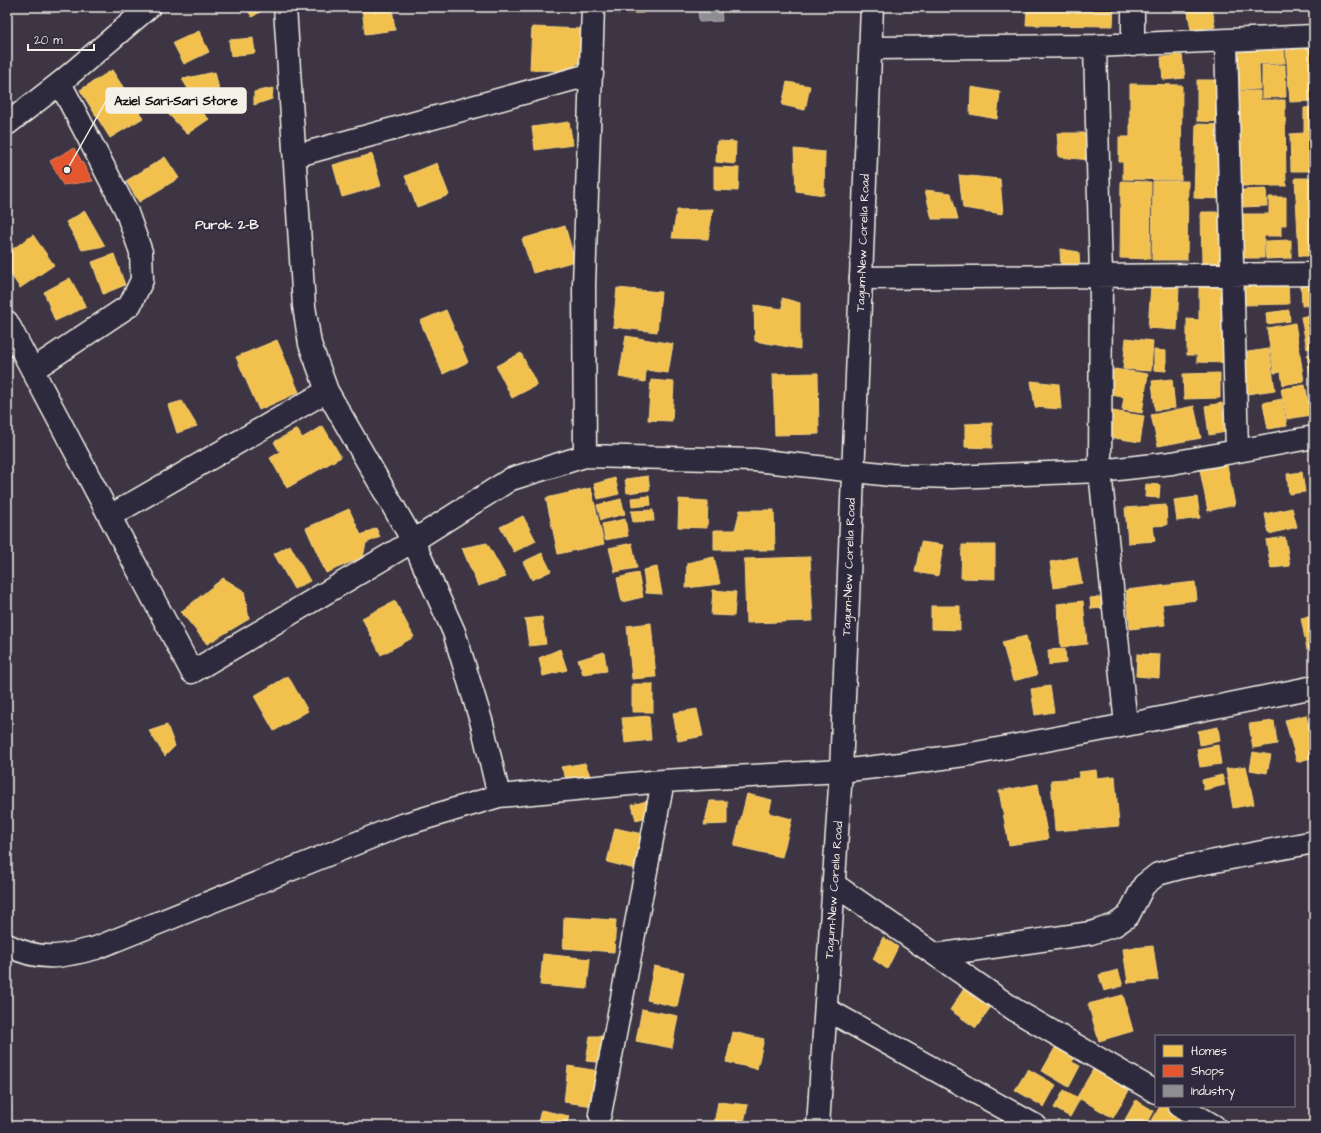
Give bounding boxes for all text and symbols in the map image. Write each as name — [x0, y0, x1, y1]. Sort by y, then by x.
scale bar — [28, 26, 94, 52]
text: 20 m — [34, 32, 63, 49]
callout: Aziel Sari-Sari Store — [106, 88, 246, 113]
text: Aziel Sari-Sari Store — [114, 92, 238, 110]
street label: Tagum-New Corella Road — [852, 174, 875, 312]
district label: Purok 2-B — [195, 216, 259, 234]
street label: Tagum-New Corella Road — [838, 498, 861, 636]
street label: Tagum-New Corella Road — [821, 821, 848, 960]
legend — [1155, 1035, 1295, 1107]
text: Homes — [1191, 1043, 1227, 1060]
text: Shops — [1191, 1063, 1224, 1080]
text: Industry — [1191, 1083, 1236, 1101]

